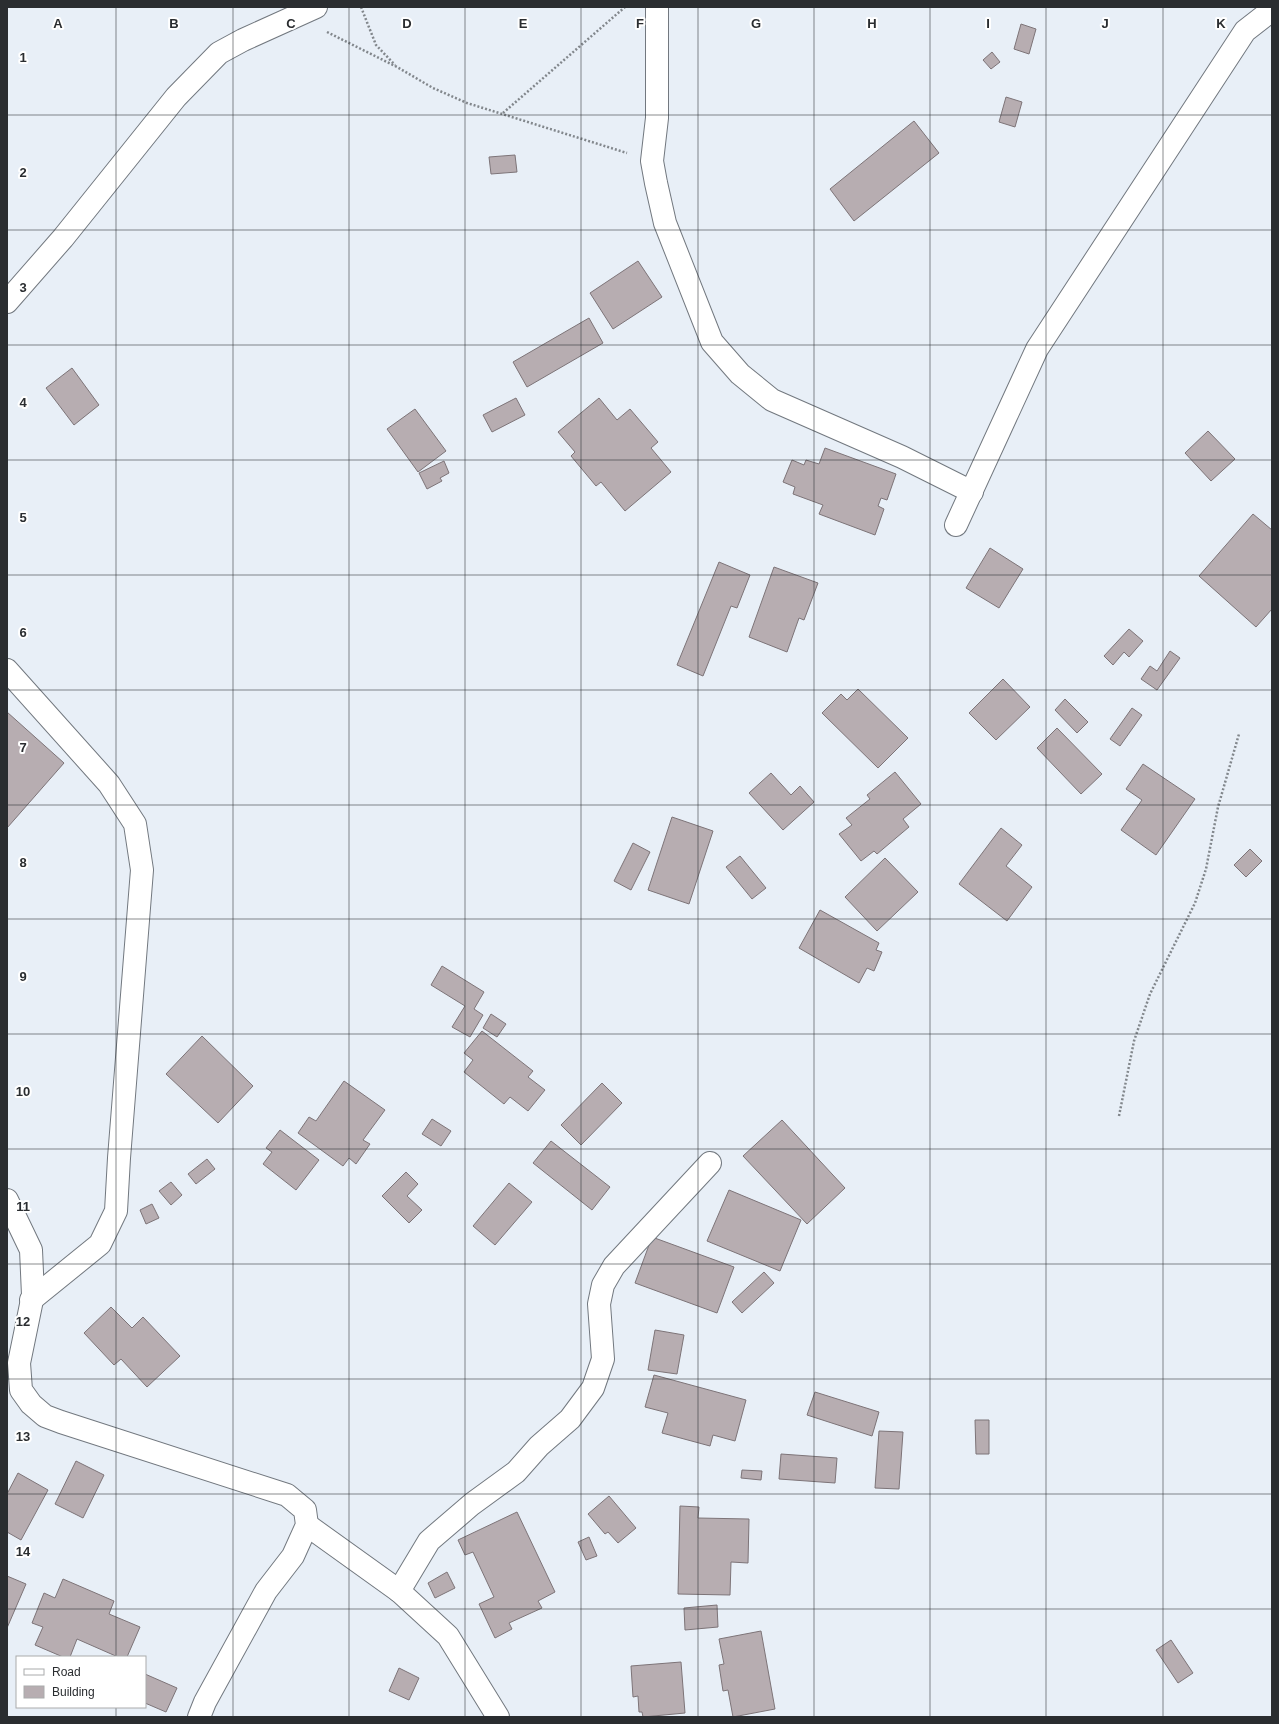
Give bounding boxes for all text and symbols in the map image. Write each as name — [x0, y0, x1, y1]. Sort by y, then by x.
text: A — [53, 16, 63, 31]
text: B — [169, 16, 179, 31]
text: C — [286, 16, 296, 31]
text: D — [402, 16, 412, 31]
text: E — [519, 16, 528, 31]
text: F — [636, 16, 644, 31]
text: G — [751, 16, 761, 31]
text: H — [867, 16, 877, 31]
text: I — [986, 16, 990, 31]
text: J — [1101, 16, 1109, 31]
text: K — [1216, 16, 1226, 31]
text: 1 — [19, 50, 27, 65]
text: 2 — [19, 165, 27, 180]
text: 3 — [19, 280, 27, 295]
text: 4 — [19, 395, 27, 410]
text: 5 — [19, 510, 27, 525]
text: 6 — [19, 625, 27, 640]
text: 7 — [19, 740, 27, 755]
text: 8 — [19, 855, 27, 870]
text: 9 — [19, 969, 27, 984]
text: 10 — [16, 1084, 30, 1099]
text: 11 — [16, 1199, 30, 1214]
text: 12 — [16, 1314, 30, 1329]
text: 13 — [16, 1429, 30, 1444]
text: 14 — [16, 1544, 31, 1559]
legend — [16, 1656, 146, 1708]
text: Road — [52, 1665, 81, 1679]
text: Building — [52, 1685, 95, 1699]

